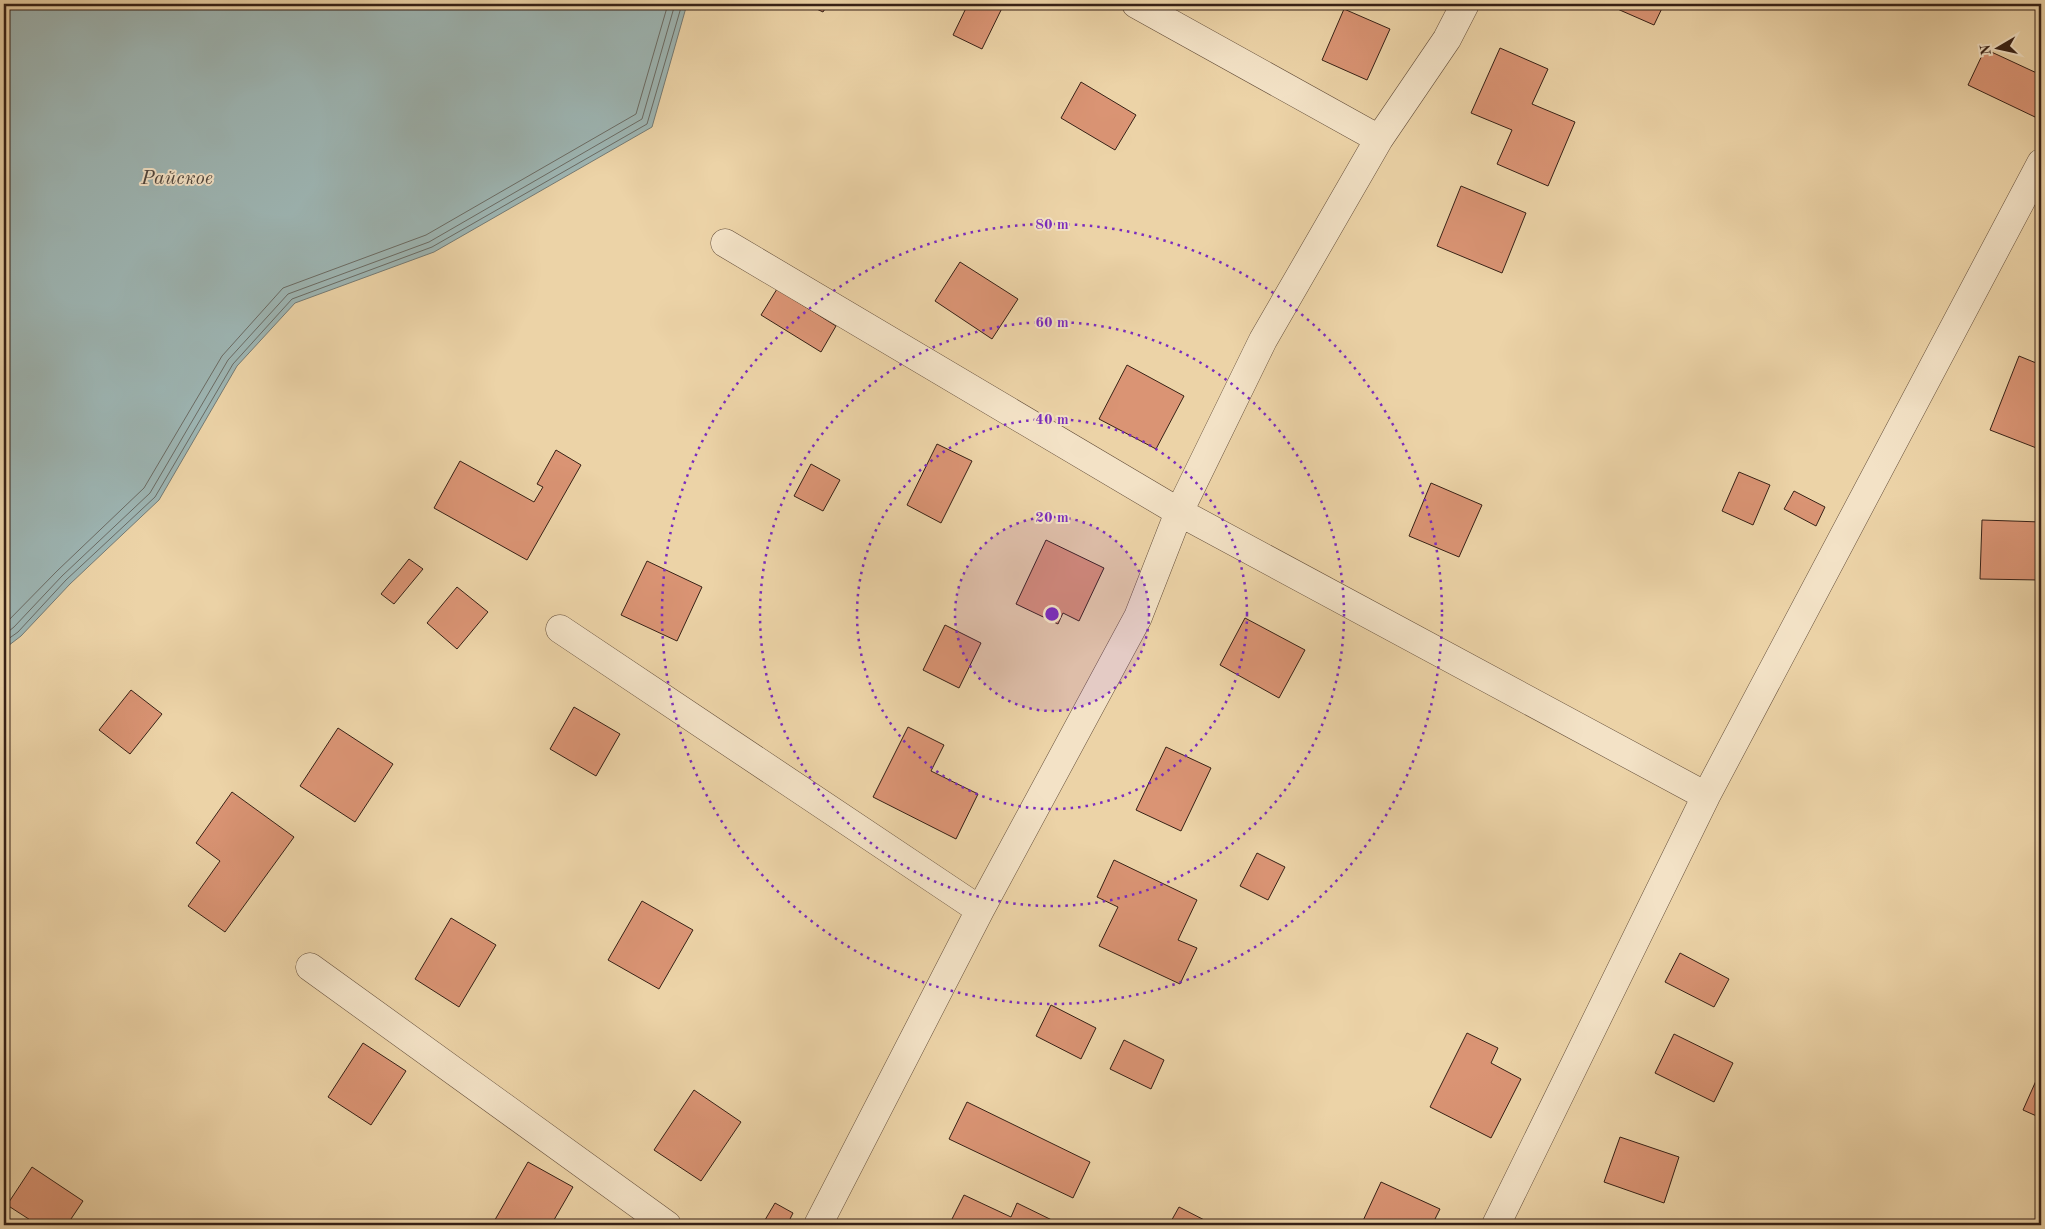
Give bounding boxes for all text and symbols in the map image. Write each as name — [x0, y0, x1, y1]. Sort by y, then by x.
north arrow — [1972, 22, 2022, 72]
text: N — [1978, 43, 1994, 56]
water label: Райское — [140, 169, 213, 189]
text: 80 m — [1035, 218, 1069, 233]
text: 60 m — [1035, 316, 1069, 331]
text: 40 m — [1035, 413, 1069, 428]
text: 20 m — [1035, 511, 1069, 526]
centre of rings — [1043, 605, 1061, 623]

